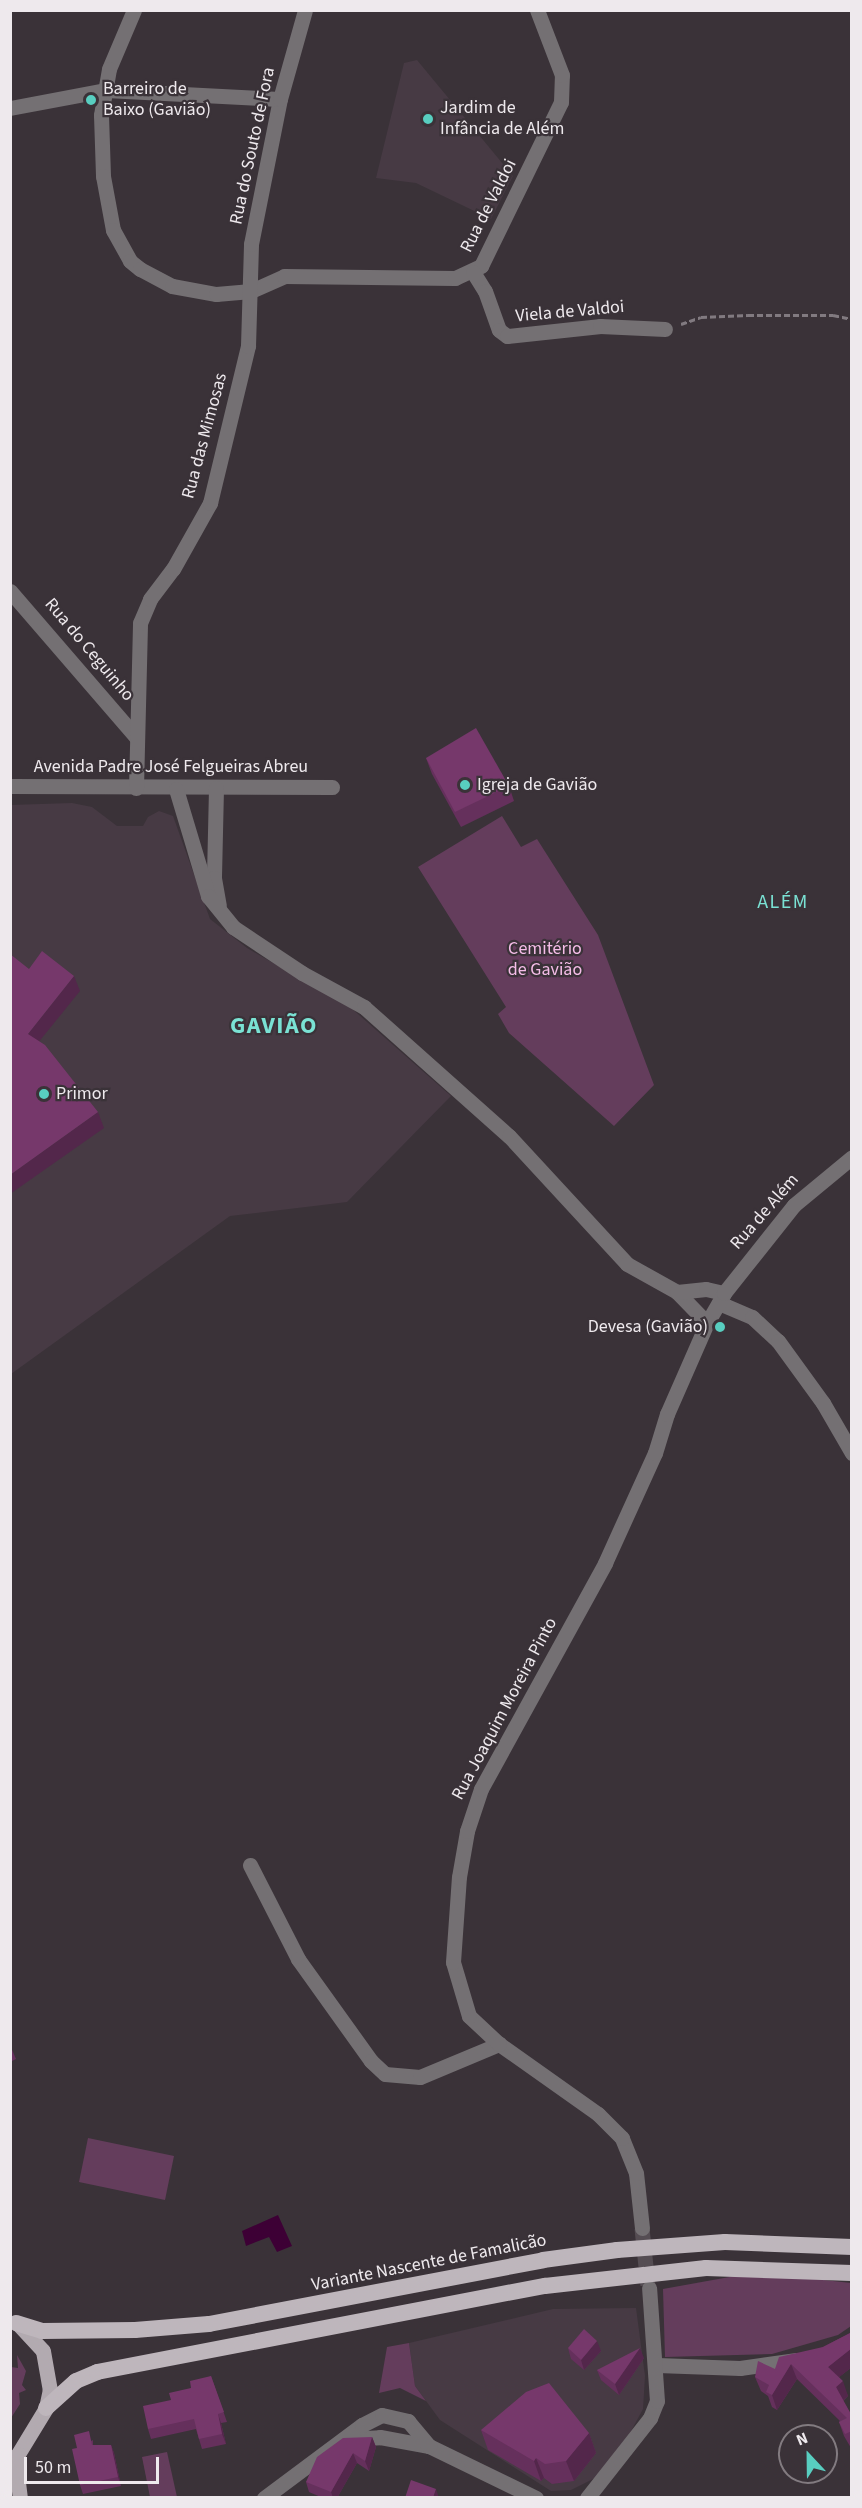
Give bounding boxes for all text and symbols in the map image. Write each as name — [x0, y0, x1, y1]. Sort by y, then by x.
street label: Rua do Souto de Fora — [226, 65, 280, 227]
place label: Barreiro de Baixo (Gavião) — [103, 79, 211, 122]
marker: Barreiro de Baixo (Gavião) — [84, 93, 98, 107]
place label: Jardim de Infância de Além — [440, 98, 564, 140]
marker: Jardim de Infância de Além — [421, 112, 435, 126]
street label: Rua de Valdoi — [456, 156, 522, 256]
street label: Viela de Valdoi — [515, 296, 625, 328]
street label: Rua das Mimosas — [178, 371, 232, 501]
street label: Rua do Ceguinho — [40, 594, 138, 706]
street label: Avenida Padre José Felgueiras Abreu — [34, 756, 308, 778]
place label: Igreja de Gavião — [477, 774, 597, 796]
marker: Igreja de Gavião — [458, 778, 472, 792]
district label: ALÉM — [757, 890, 809, 914]
park label: Cemitério de Gavião — [508, 939, 582, 982]
district label: GAVIÃO — [230, 1012, 318, 1040]
place label: Primor — [56, 1083, 108, 1105]
marker: Primor — [37, 1087, 51, 1101]
street label: Rua de Além — [726, 1170, 804, 1254]
place label: Devesa (Gavião) — [588, 1316, 708, 1338]
marker: Devesa (Gavião) — [713, 1320, 727, 1334]
street label: Rua Joaquim Moreira Pinto — [448, 1614, 562, 1804]
street label: Variante Nascente de Famalicão — [310, 2230, 548, 2296]
north arrow — [778, 2424, 838, 2484]
text: N — [793, 2427, 811, 2451]
scale bar — [27, 2445, 162, 2483]
text: 50 m — [35, 2455, 71, 2480]

